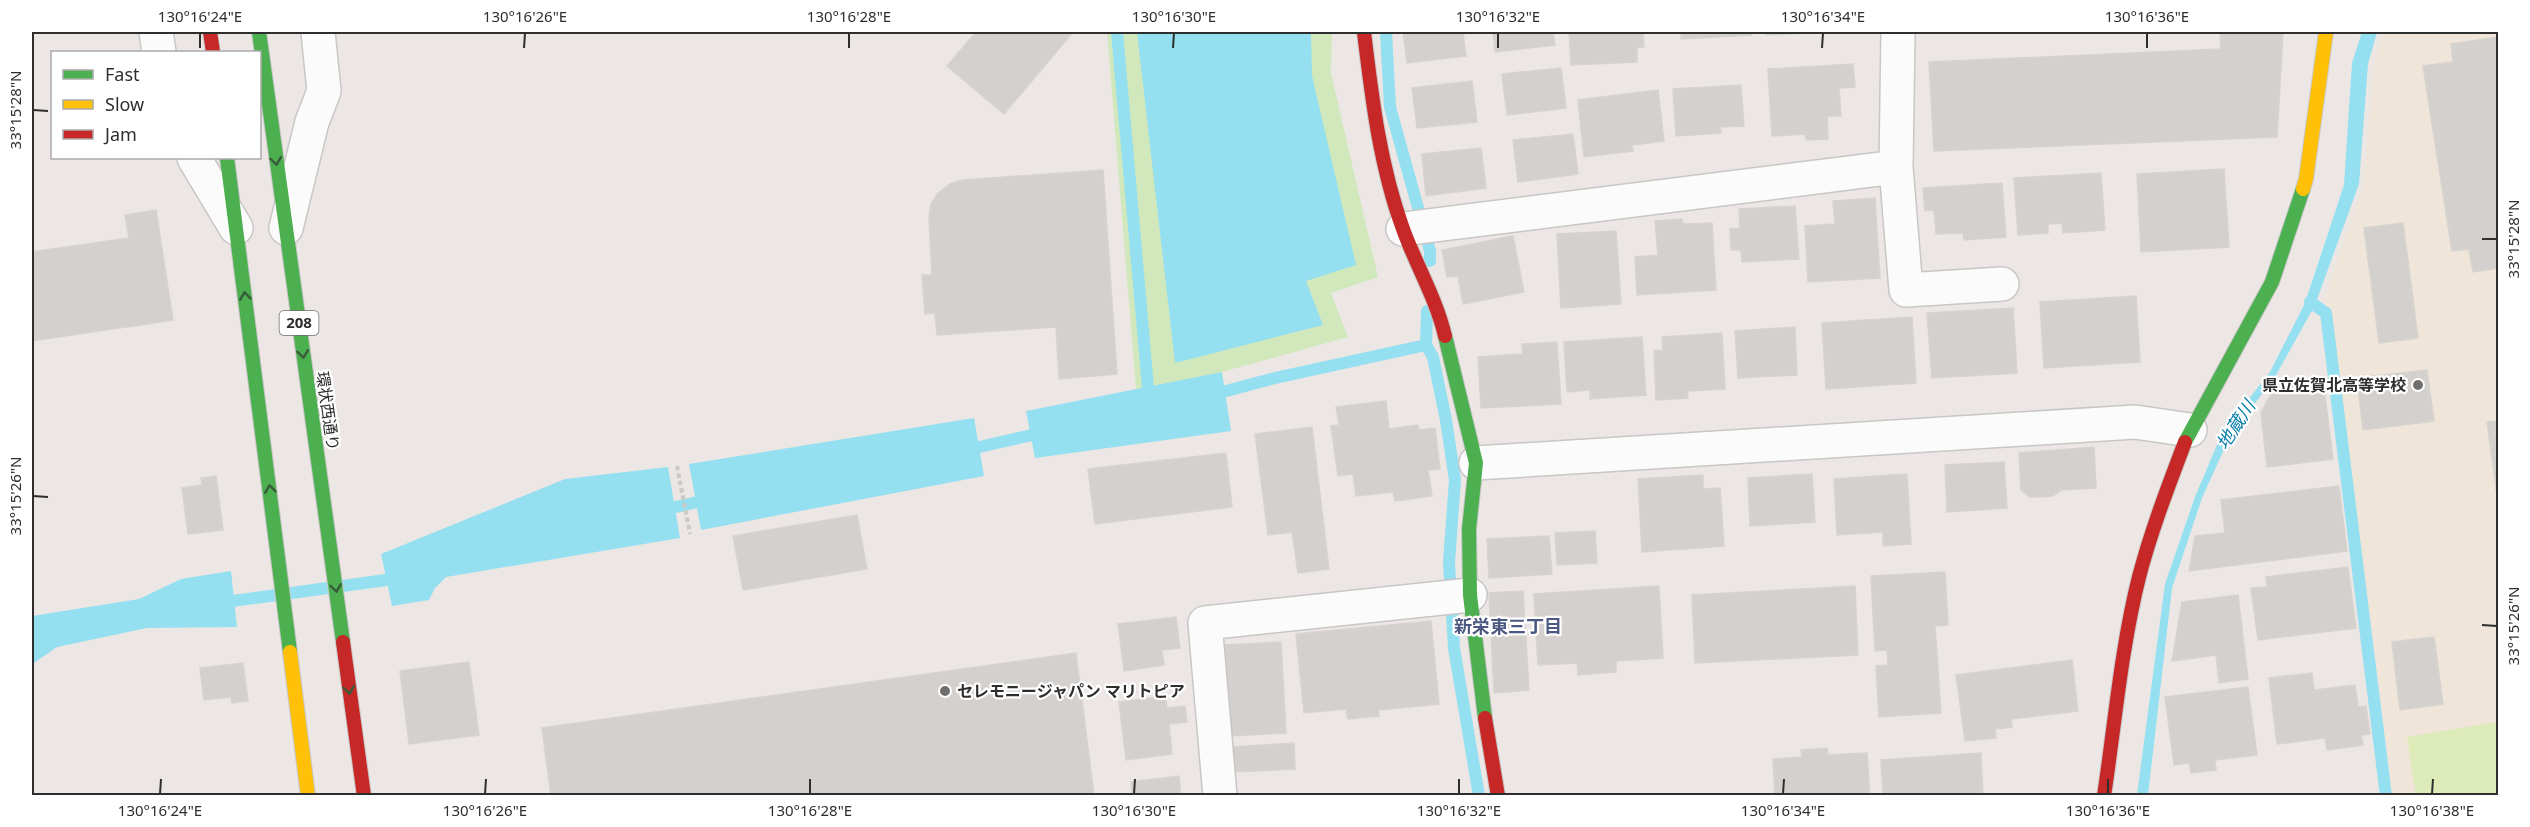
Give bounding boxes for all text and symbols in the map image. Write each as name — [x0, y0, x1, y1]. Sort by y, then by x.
text: 130°16'24"E — [158, 6, 242, 26]
text: 130°16'26"E — [483, 6, 567, 26]
text: 130°16'28"E — [807, 6, 891, 26]
text: 130°16'30"E — [1132, 6, 1216, 26]
text: 130°16'32"E — [1456, 6, 1540, 26]
text: 130°16'34"E — [1781, 6, 1865, 26]
text: 130°16'36"E — [2105, 6, 2189, 26]
legend — [51, 51, 261, 159]
text: Fast — [105, 62, 140, 86]
text: 33°15'28"N — [5, 71, 25, 149]
text: Slow — [105, 92, 144, 116]
text: Jam — [103, 122, 137, 146]
one-way arrow — [270, 156, 282, 165]
text: 33°15'28"N — [2503, 200, 2523, 278]
one-way arrow — [239, 291, 251, 300]
road number: 208 — [280, 311, 318, 335]
one-way arrow — [297, 349, 309, 359]
street label: 環状西通り — [312, 370, 344, 452]
place label: 県立佐賀北高等学校 — [2262, 374, 2406, 396]
marker: 県立佐賀北高等学校 — [2411, 378, 2425, 392]
water label: 地蔵川 — [2210, 394, 2261, 454]
text: 33°15'26"N — [5, 457, 25, 535]
one-way arrow — [264, 484, 276, 493]
one-way arrow — [329, 583, 341, 592]
text: 33°15'26"N — [2503, 587, 2523, 665]
district label: 新栄東三丁目 — [1454, 614, 1562, 638]
place label: セレモニージャパン マリトピア — [957, 680, 1185, 702]
marker: セレモニージャパン マリトピア — [938, 684, 952, 698]
one-way arrow — [343, 686, 355, 695]
text: 130°16'24"E — [118, 800, 202, 820]
text: 130°16'26"E — [443, 800, 527, 820]
text: 130°16'28"E — [768, 800, 852, 820]
text: 130°16'30"E — [1092, 800, 1176, 820]
text: 130°16'32"E — [1417, 800, 1501, 820]
text: 130°16'34"E — [1741, 800, 1825, 820]
text: 130°16'36"E — [2066, 800, 2150, 820]
text: 130°16'38"E — [2390, 800, 2474, 820]

